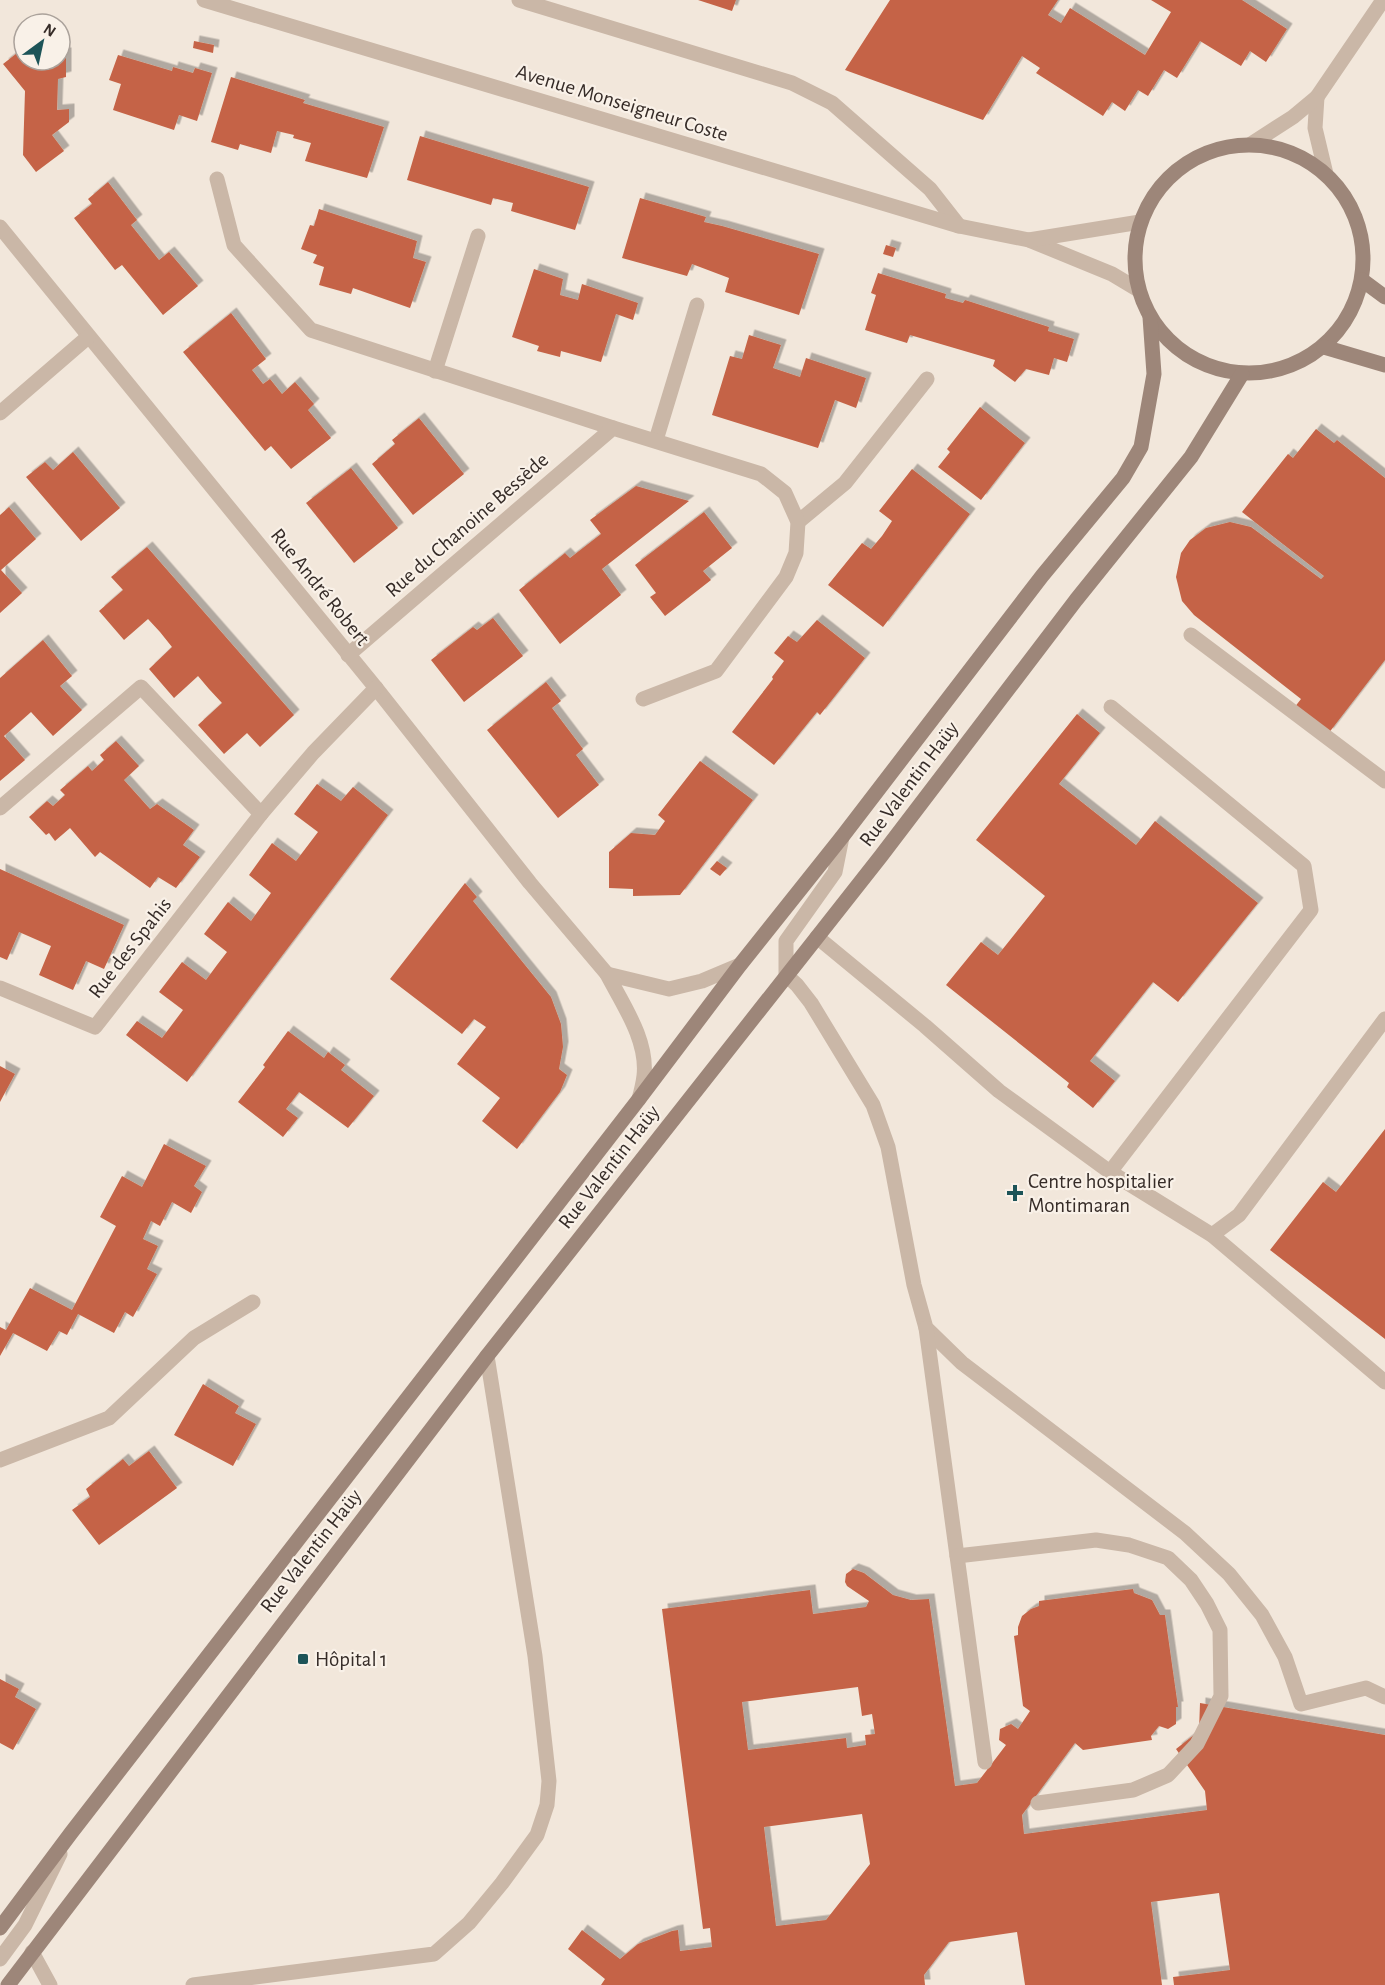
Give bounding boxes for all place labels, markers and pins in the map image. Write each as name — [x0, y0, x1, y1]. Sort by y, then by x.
place label: Centre hospitalier Montimaran — [1028, 1171, 1174, 1216]
marker: Centre hospitalier Montimaran — [1006, 1184, 1024, 1202]
place label: Hôpital 1 — [315, 1649, 387, 1670]
marker: Hôpital 1 — [296, 1652, 310, 1666]

